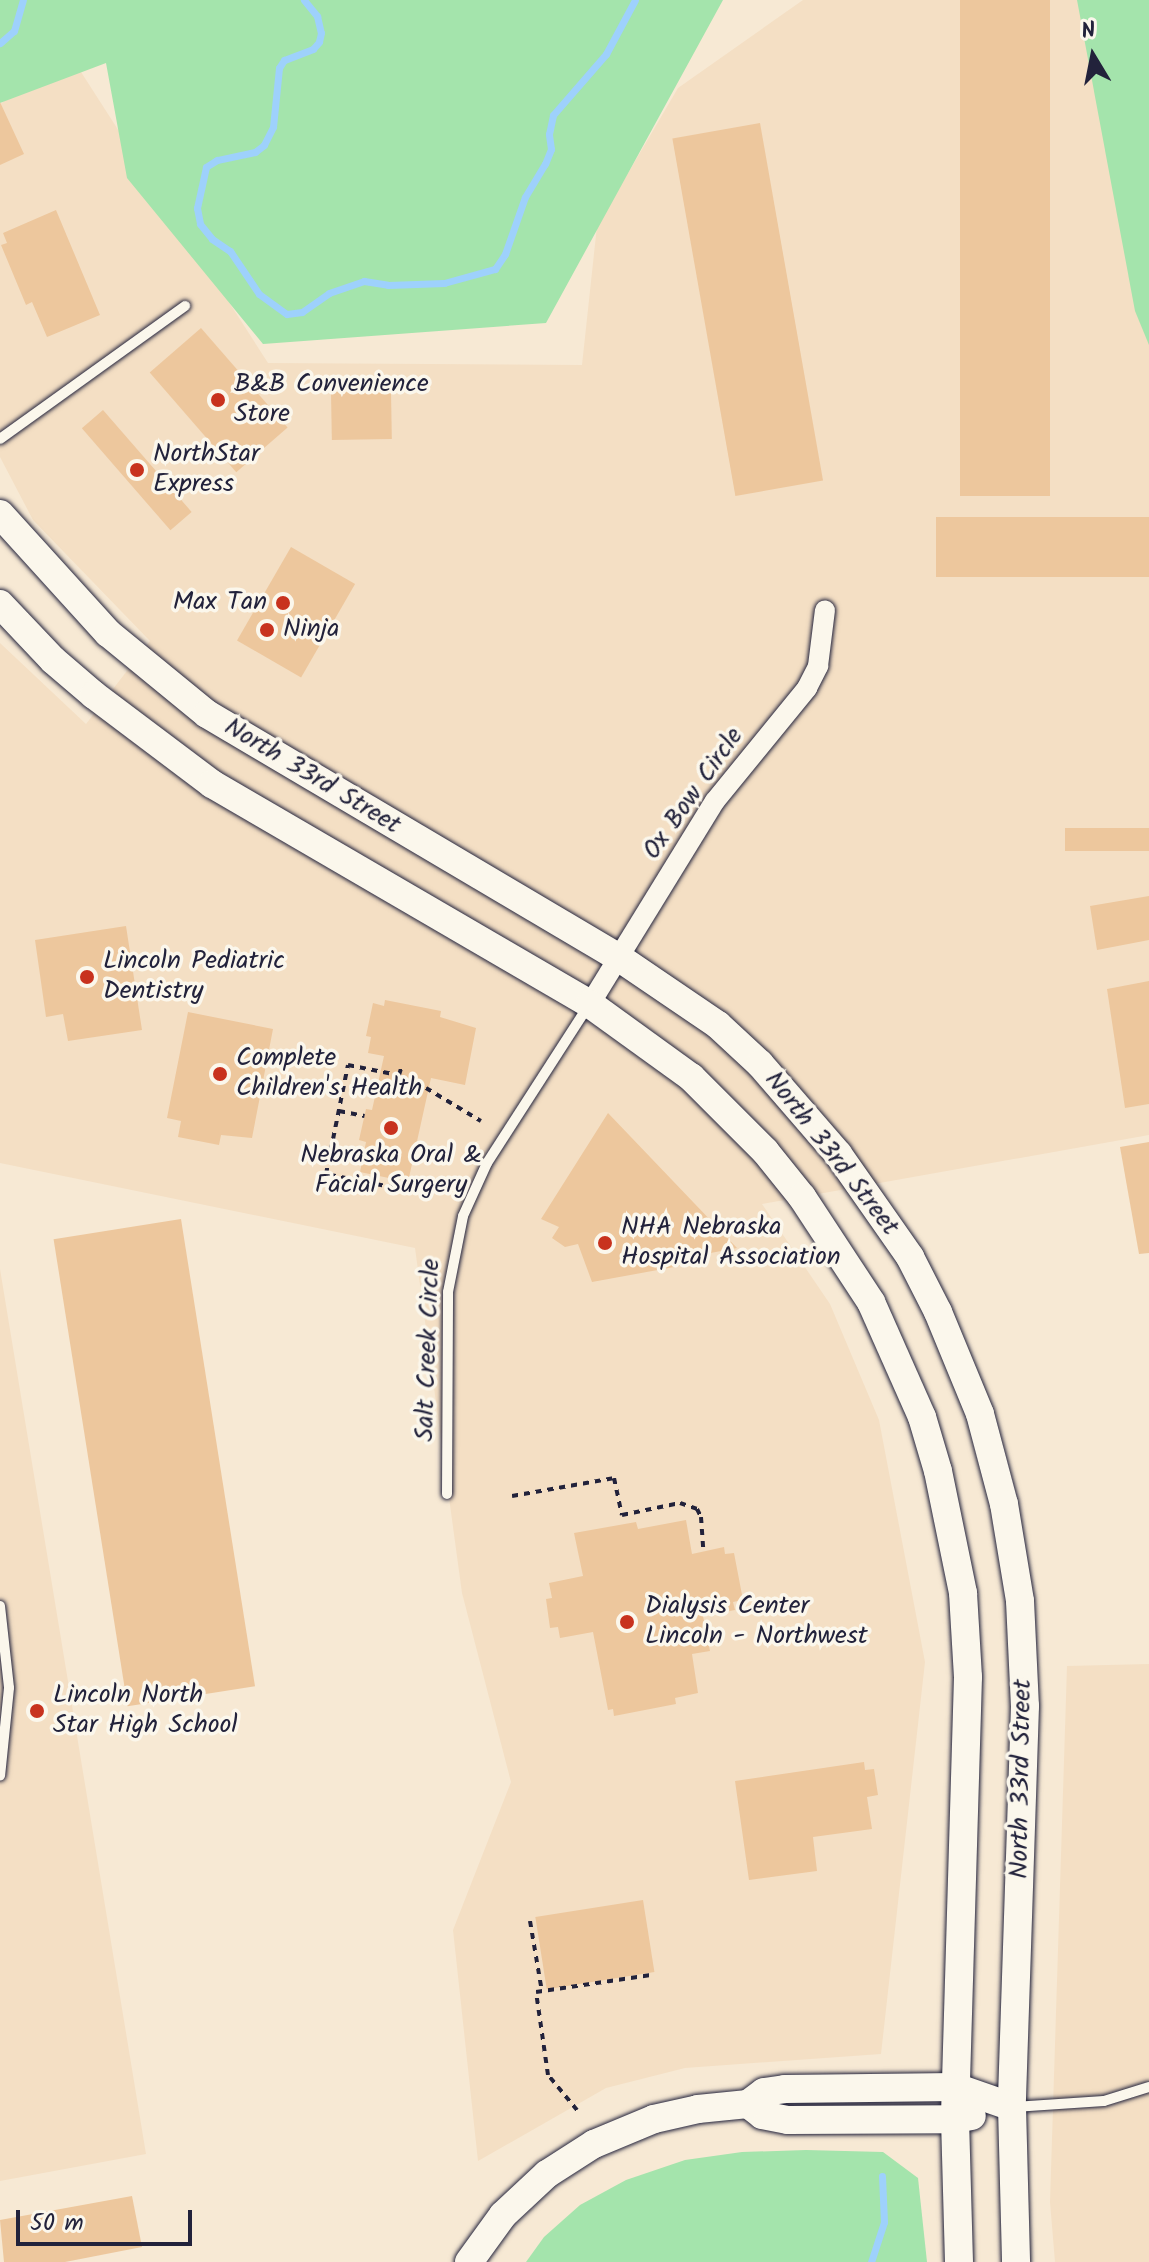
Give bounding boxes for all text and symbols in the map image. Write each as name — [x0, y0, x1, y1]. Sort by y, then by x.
text: N — [1079, 13, 1099, 50]
north arrow — [1053, 16, 1133, 96]
place label: B&B Convenience Store — [234, 369, 429, 430]
marker: B&B Convenience Store — [209, 391, 227, 409]
place label: NorthStar Express — [153, 439, 260, 500]
marker: NorthStar Express — [128, 461, 146, 479]
place label: Max Tan — [173, 587, 267, 619]
marker: Max Tan — [274, 594, 292, 612]
place label: Ninja — [283, 614, 339, 646]
marker: Ninja — [258, 621, 276, 639]
street label: North 33rd Street — [218, 712, 406, 842]
street label: Ox Bow Circle — [637, 722, 751, 866]
place label: Lincoln Pediatric Dentistry — [103, 946, 285, 1008]
marker: Lincoln Pediatric Dentistry — [78, 968, 96, 986]
place label: Complete Children's Health — [236, 1043, 422, 1104]
marker: Complete Children's Health — [211, 1065, 229, 1083]
street label: North 33rd Street — [757, 1066, 905, 1242]
marker: Nebraska Oral & Facial Surgery — [382, 1119, 400, 1137]
place label: Nebraska Oral & Facial Surgery — [300, 1140, 482, 1202]
place label: NHA Nebraska Hospital Association — [621, 1212, 841, 1274]
marker: NHA Nebraska Hospital Association — [596, 1234, 614, 1252]
street label: Salt Creek Circle — [410, 1258, 448, 1442]
place label: Dialysis Center Lincoln - Northwest — [645, 1591, 868, 1652]
marker: Dialysis Center Lincoln - Northwest — [616, 1611, 638, 1633]
street label: North 33rd Street — [1005, 1679, 1039, 1879]
place label: Lincoln North Star High School — [53, 1680, 238, 1742]
marker: Lincoln North Star High School — [28, 1702, 46, 1720]
scale bar — [20, 2194, 196, 2244]
text: 50 m — [30, 2204, 84, 2243]

